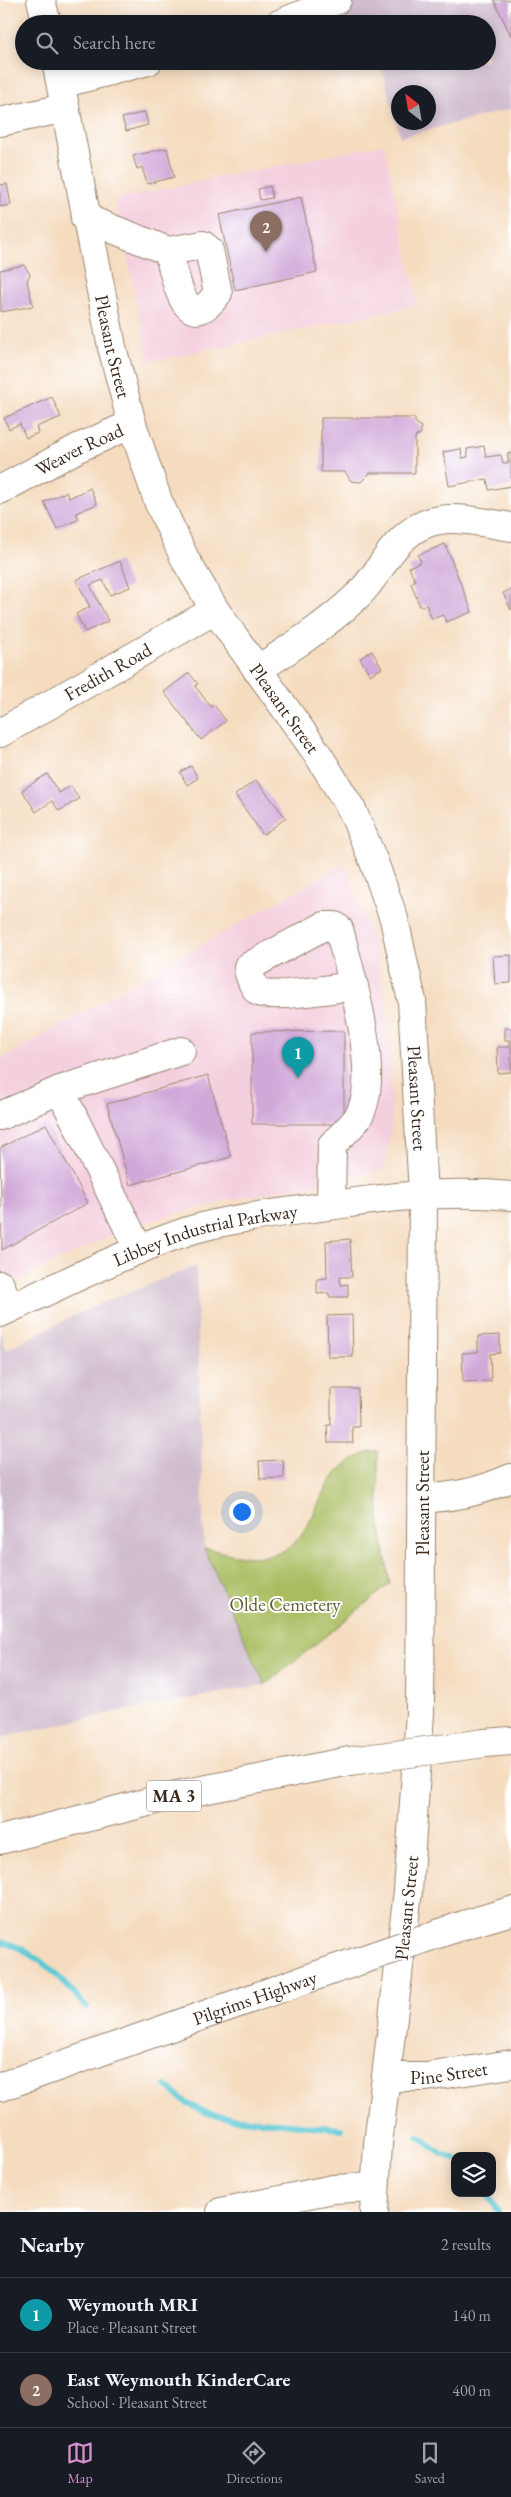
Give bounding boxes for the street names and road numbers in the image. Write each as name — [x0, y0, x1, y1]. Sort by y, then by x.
street label: Pleasant Street — [89, 293, 137, 401]
street label: Weaver Road — [31, 417, 128, 482]
street label: Fredith Road — [60, 637, 157, 707]
street label: Pleasant Street — [244, 658, 325, 759]
street label: Pleasant Street — [402, 1045, 433, 1151]
street label: Libbey Industrial Parkway — [109, 1198, 300, 1272]
street label: Pleasant Street — [410, 1450, 435, 1556]
road number: MA 3 — [146, 1780, 202, 1812]
street label: Pleasant Street — [389, 1854, 424, 1962]
street label: Pilgrims Highway — [189, 1964, 321, 2031]
street label: Pine Street — [410, 2056, 489, 2090]

